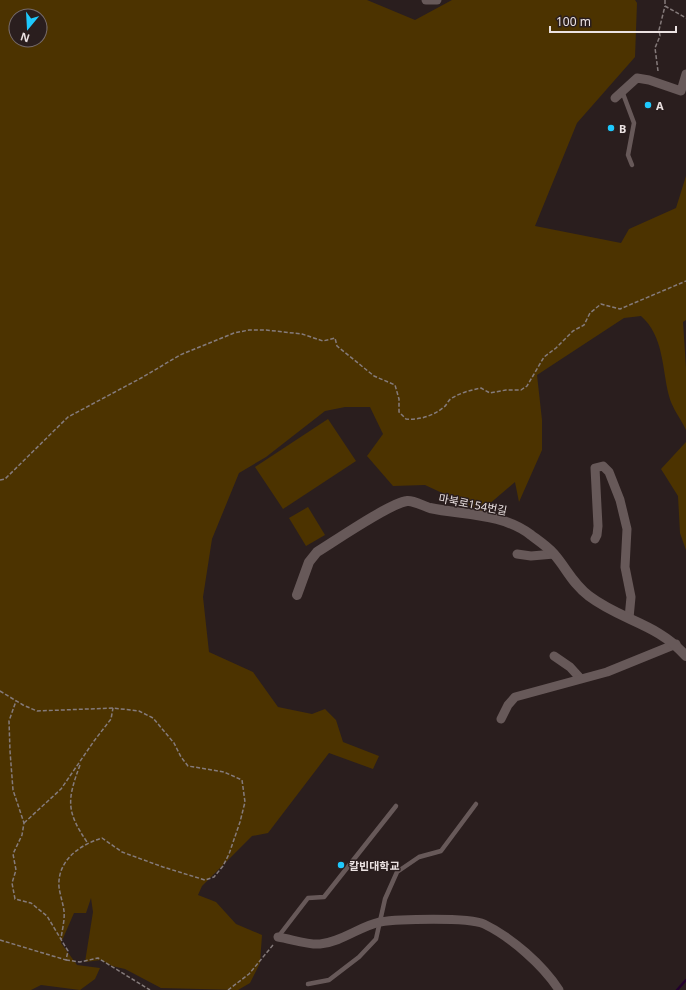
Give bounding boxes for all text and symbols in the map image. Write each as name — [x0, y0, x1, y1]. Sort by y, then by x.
north arrow — [8, 8, 48, 48]
scale bar — [550, 8, 676, 34]
text: 100 m — [556, 13, 591, 30]
text: N — [18, 29, 31, 47]
place label: A — [656, 98, 664, 113]
marker: A — [643, 100, 653, 110]
place label: B — [619, 121, 626, 136]
marker: B — [606, 123, 616, 133]
street label: 마북로154번길 — [437, 490, 509, 518]
place label: 칼빈대학교 — [349, 858, 400, 873]
marker: 칼빈대학교 — [336, 860, 346, 870]

